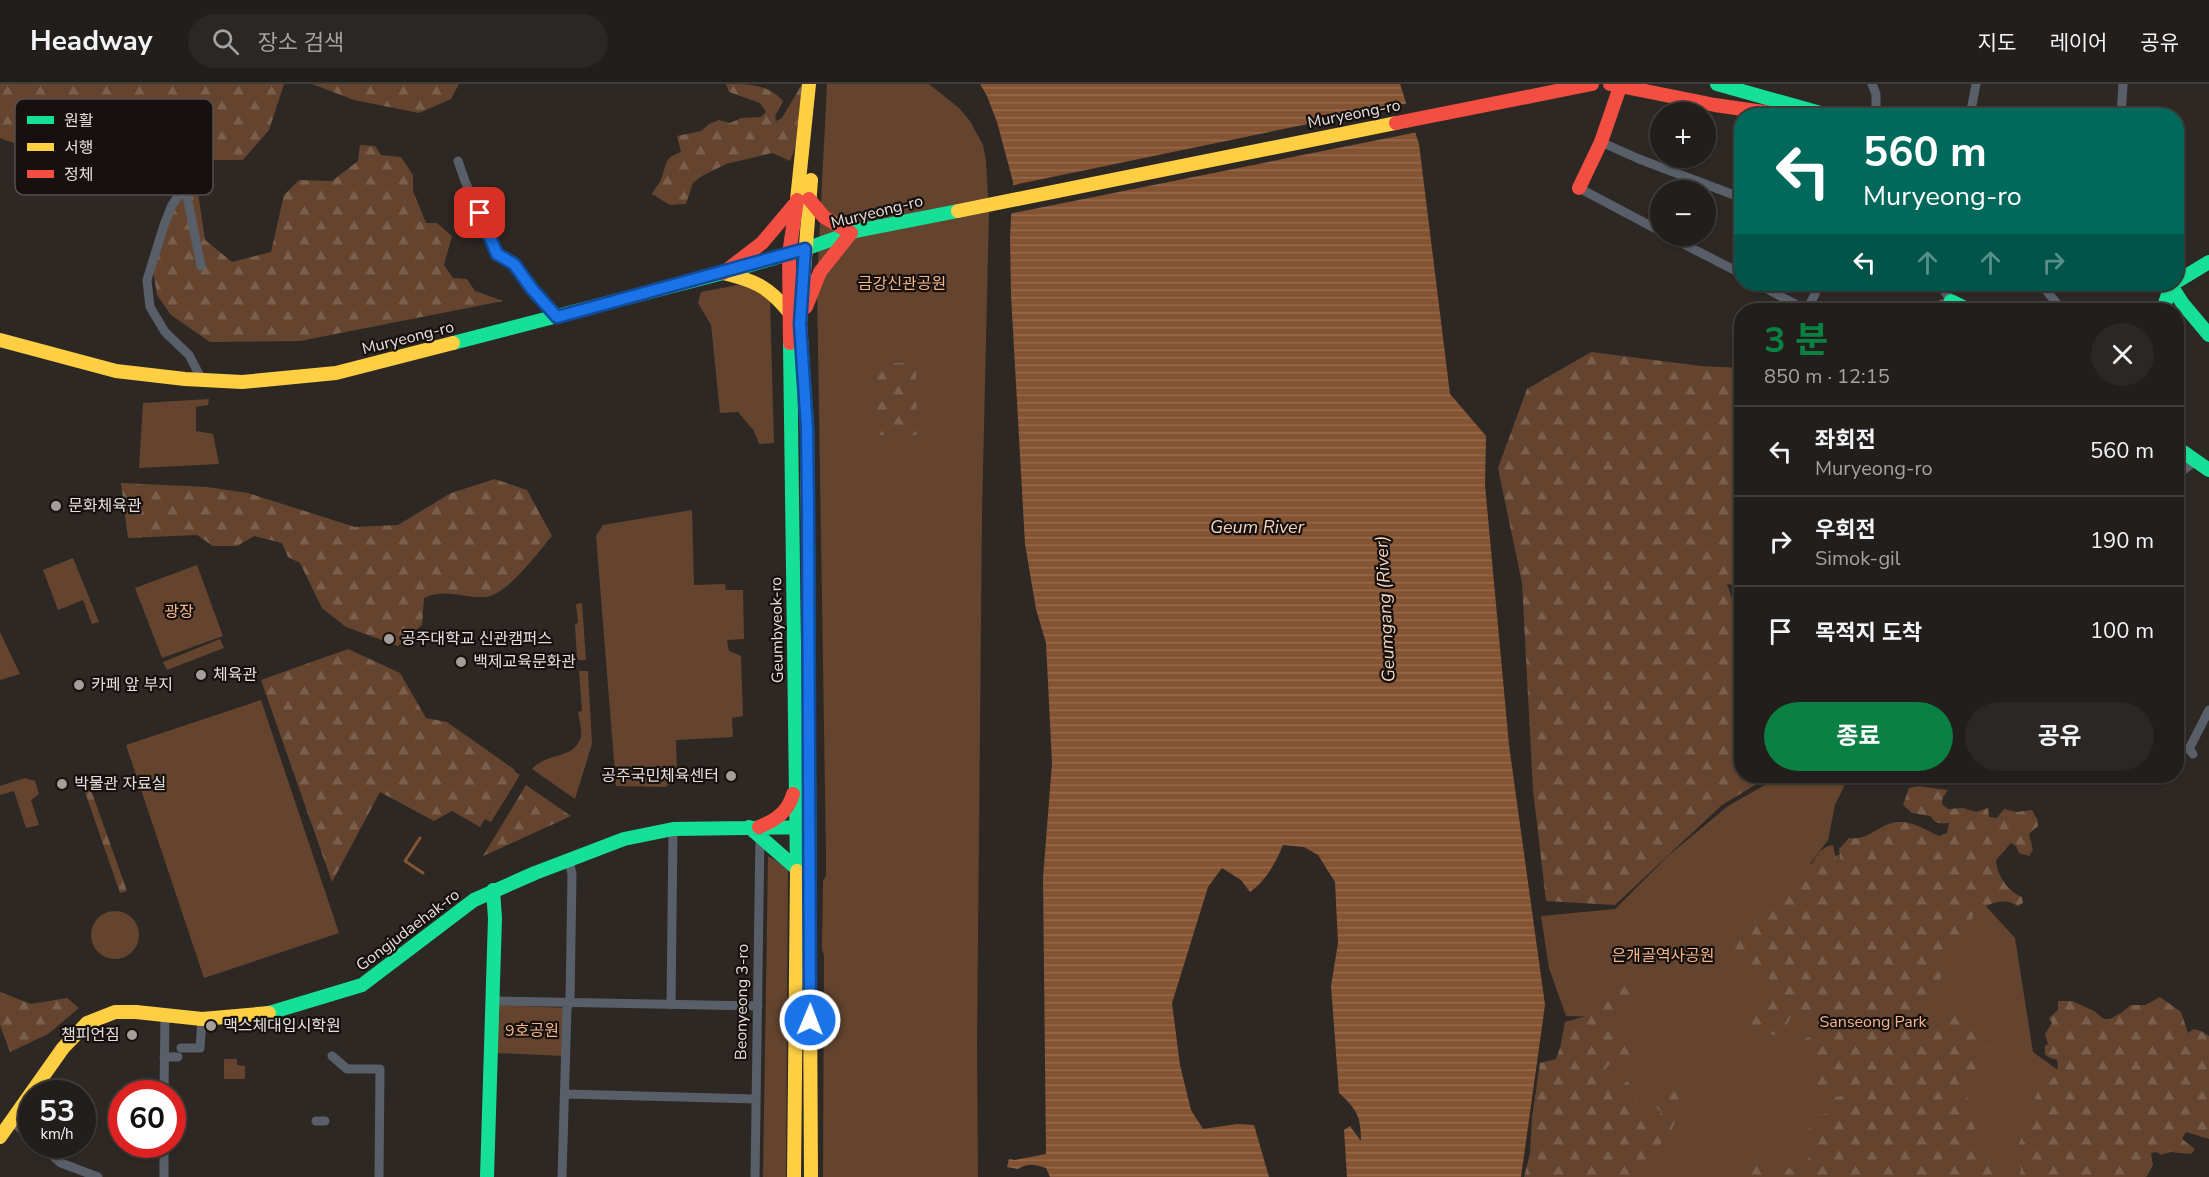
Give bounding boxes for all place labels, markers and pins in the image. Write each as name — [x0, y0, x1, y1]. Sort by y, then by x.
pin — [454, 187, 505, 238]
place label: 문화체육관 — [68, 495, 142, 517]
marker: 문화체육관 — [49, 499, 63, 513]
place label: 공주대학교 신관캠퍼스 — [401, 628, 552, 650]
marker: 공주대학교 신관캠퍼스 — [382, 632, 396, 646]
place label: 백제교육문화관 — [473, 651, 576, 673]
marker: 백제교육문화관 — [454, 655, 468, 669]
place label: 체육관 — [213, 664, 257, 686]
marker: 체육관 — [194, 668, 208, 682]
place label: 카페 앞 부지 — [91, 674, 173, 696]
marker: 카페 앞 부지 — [72, 678, 86, 692]
place label: 공주국민체육센터 — [601, 765, 719, 787]
marker: 공주국민체육센터 — [724, 769, 738, 783]
place label: 박물관 자료실 — [74, 773, 166, 795]
marker: 박물관 자료실 — [55, 777, 69, 791]
place label: 맥스체대입시학원 — [223, 1015, 341, 1037]
marker: 맥스체대입시학원 — [204, 1019, 218, 1033]
place label: 챔피언짐 — [61, 1024, 120, 1046]
marker: 챔피언짐 — [125, 1028, 139, 1042]

